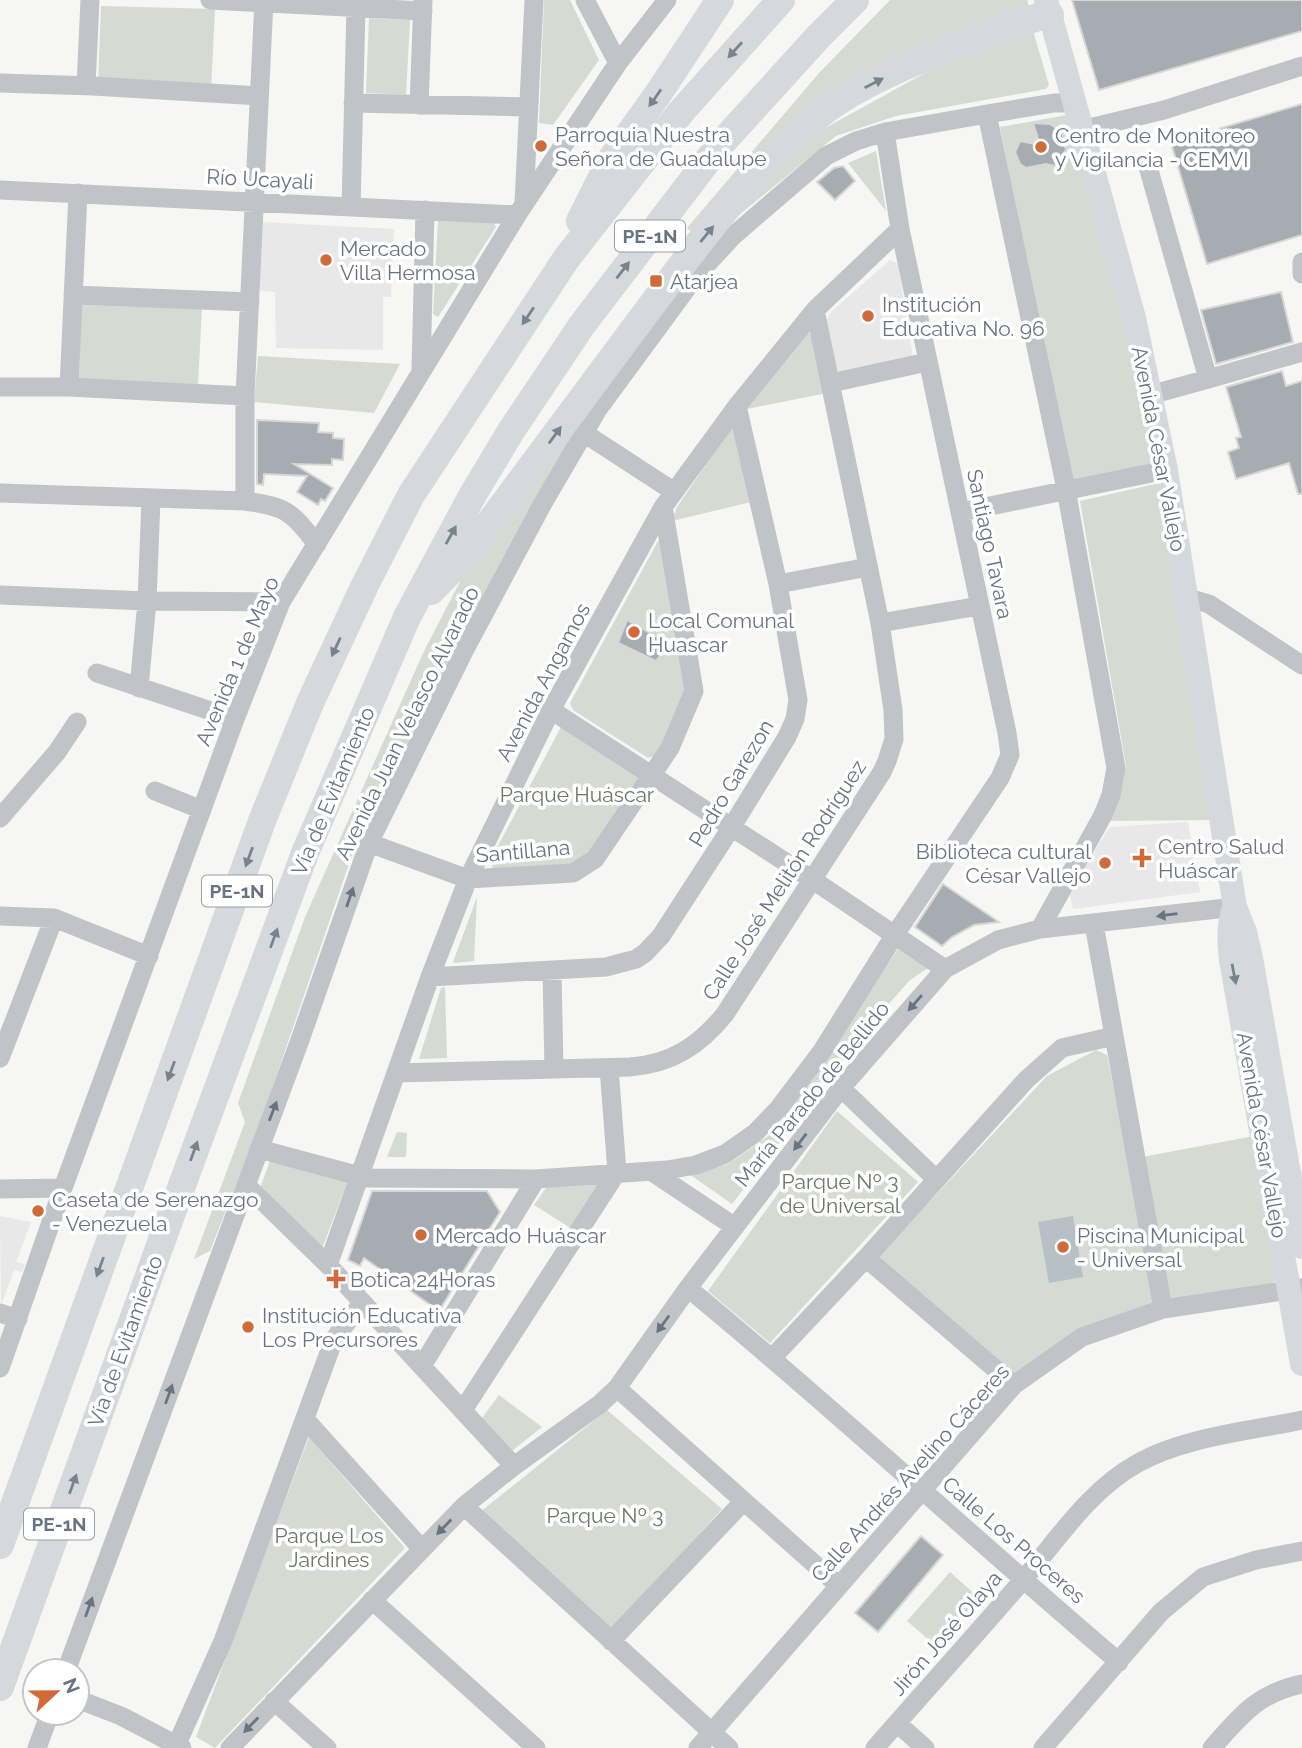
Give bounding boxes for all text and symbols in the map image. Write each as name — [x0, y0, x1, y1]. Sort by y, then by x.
one-way arrow — [727, 41, 743, 59]
one-way arrow — [864, 77, 884, 88]
one-way arrow — [648, 89, 662, 107]
place label: Parroquia Nuestra Señora de Guadalupe — [555, 122, 767, 171]
place label: Centro de Monitoreo y Vigilancia - CEMVI — [1055, 123, 1255, 172]
marker: Parroquia Nuestra Señora de Guadalupe — [533, 138, 549, 154]
marker: Centro de Monitoreo y Vigilancia - CEMVI — [1033, 139, 1049, 155]
street label: Río Ucayali — [206, 164, 314, 194]
road number: PE-1N — [615, 220, 685, 252]
one-way arrow — [699, 225, 714, 242]
place label: Mercado Villa Hermosa — [340, 236, 475, 285]
marker: Mercado Villa Hermosa — [318, 252, 334, 268]
one-way arrow — [616, 262, 631, 280]
place label: Atarjea — [670, 269, 738, 294]
marker: Atarjea — [648, 273, 664, 289]
place label: Institución Educativa No. 96 — [882, 292, 1045, 341]
one-way arrow — [521, 306, 534, 326]
marker: Institución Educativa No. 96 — [860, 308, 876, 324]
street label: Avenida César Vallejo — [1127, 344, 1191, 554]
one-way arrow — [548, 426, 562, 444]
street label: Santiago Tavara — [962, 467, 1018, 621]
one-way arrow — [445, 525, 457, 545]
street label: Avenida 1 de Mayo — [190, 573, 284, 749]
street label: Avenida Juan Velasco Alvarado — [330, 582, 484, 864]
street label: Avenida Angamos — [491, 599, 595, 765]
place label: Local Comunal Huascar — [648, 608, 794, 657]
marker: Local Comunal Huascar — [626, 624, 642, 640]
one-way arrow — [330, 637, 342, 657]
street label: Vía de Evitamiento — [286, 703, 380, 879]
street label: Pedro Garezon — [683, 715, 779, 851]
street label: Calle José Melitón Rodríguez — [697, 755, 871, 1005]
park label: Parque Huáscar — [500, 782, 655, 807]
street label: Santillana — [475, 834, 571, 868]
place label: Centro Salud Huáscar — [1158, 834, 1284, 883]
place label: Biblioteca cultural César Vallejo — [916, 839, 1091, 888]
one-way arrow — [243, 847, 254, 868]
marker: Centro Salud Huáscar — [1132, 848, 1152, 868]
marker: Biblioteca cultural César Vallejo — [1097, 855, 1113, 871]
road number: PE-1N — [202, 876, 272, 906]
one-way arrow — [344, 887, 355, 908]
one-way arrow — [1156, 910, 1178, 921]
one-way arrow — [269, 927, 280, 948]
one-way arrow — [1228, 963, 1239, 985]
one-way arrow — [907, 994, 923, 1012]
street label: María Parado de Bellido — [730, 996, 894, 1192]
street label: Avenida César Vallejo — [1232, 1030, 1292, 1240]
one-way arrow — [166, 1061, 177, 1082]
one-way arrow — [268, 1101, 279, 1122]
one-way arrow — [793, 1133, 807, 1151]
one-way arrow — [189, 1140, 200, 1161]
park label: Parque Nº 3 de Universal — [779, 1169, 901, 1218]
place label: Caseta de Serenazgo - Venezuela — [52, 1187, 259, 1236]
marker: Caseta de Serenazgo - Venezuela — [30, 1203, 46, 1219]
place label: Mercado Huáscar — [435, 1223, 607, 1248]
place label: Piscina Municipal - Universal — [1077, 1223, 1244, 1272]
marker: Mercado Huáscar — [413, 1227, 429, 1243]
marker: Piscina Municipal - Universal — [1055, 1239, 1071, 1255]
street label: Vía de Evitamiento — [82, 1252, 168, 1430]
one-way arrow — [94, 1256, 105, 1277]
place label: Botica 24Horas — [350, 1267, 495, 1292]
marker: Botica 24Horas — [328, 1271, 344, 1287]
place label: Institución Educativa Los Precursores — [262, 1303, 462, 1352]
one-way arrow — [656, 1315, 670, 1333]
marker: Institución Educativa Los Precursores — [240, 1319, 256, 1335]
street label: Calle Andrés Avelino Cáceres — [806, 1359, 1014, 1587]
one-way arrow — [163, 1383, 174, 1404]
street label: Calle Los Proceres — [938, 1471, 1090, 1609]
one-way arrow — [68, 1474, 79, 1495]
park label: Parque Nº 3 — [547, 1503, 663, 1528]
road number: PE-1N — [24, 1508, 94, 1540]
one-way arrow — [435, 1518, 452, 1535]
park label: Parque Los Jardines — [274, 1523, 384, 1572]
street label: Jirón José Olaya — [885, 1566, 1007, 1700]
one-way arrow — [84, 1597, 95, 1618]
north arrow — [21, 1657, 91, 1727]
text: N — [59, 1675, 85, 1696]
one-way arrow — [243, 1717, 260, 1734]

